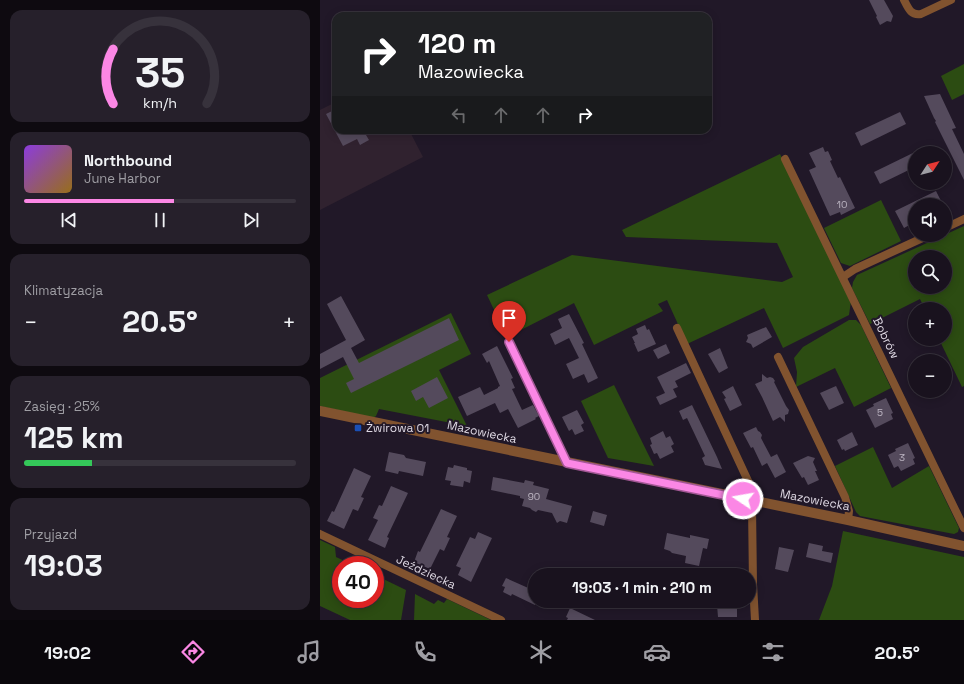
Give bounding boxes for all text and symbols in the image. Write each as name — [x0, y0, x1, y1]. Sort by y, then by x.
text: 120 m — [418, 25, 496, 61]
icon: right — [352, 28, 404, 80]
text: 35 — [135, 46, 185, 99]
text: Mazowiecka — [418, 60, 524, 83]
text: km/h — [143, 94, 177, 112]
icon: left — [448, 104, 470, 126]
icon: ahead — [490, 104, 512, 126]
icon: ahead — [532, 104, 554, 126]
icon: right — [574, 104, 596, 126]
north arrow — [908, 146, 952, 190]
map controls — [908, 146, 952, 398]
text: Northbound — [84, 151, 172, 170]
text: June Harbor — [84, 170, 161, 187]
house number: 10 — [837, 198, 847, 211]
button: sound — [908, 198, 952, 242]
icon: previous — [58, 209, 80, 231]
icon: pause — [149, 209, 171, 231]
icon: next — [240, 209, 262, 231]
button: search — [908, 250, 952, 294]
text: Klimatyzacja — [24, 282, 103, 299]
pin — [492, 301, 526, 342]
text: 20.5° — [122, 302, 198, 341]
button: + — [908, 302, 952, 346]
icon: arrive — [498, 307, 520, 329]
text: − — [24, 308, 38, 336]
text: + — [282, 308, 296, 336]
street label: Bobrów — [869, 315, 903, 361]
button: − — [908, 354, 952, 398]
text: Zasięg · 25% — [24, 398, 100, 415]
house number: 5 — [877, 406, 883, 419]
street label: Mazowiecka — [446, 417, 518, 447]
text: 125 km — [24, 418, 124, 457]
place label: Żwirowa 01 — [366, 420, 429, 436]
marker: Żwirowa 01 — [353, 423, 363, 433]
house number: 3 — [899, 451, 905, 464]
position arrow — [722, 478, 764, 520]
street label: Mazowiecka — [779, 485, 851, 515]
house number: 90 — [528, 490, 540, 503]
text: Przyjazd — [24, 526, 77, 543]
text: 19:03 — [24, 546, 103, 585]
street label: Jeździecka — [394, 551, 459, 593]
speed limit sign: 40 — [332, 556, 384, 608]
text: 19:03 · 1 min · 210 m — [572, 578, 712, 597]
icon: directions — [179, 638, 207, 666]
icon: music — [295, 638, 323, 666]
icon: phone — [411, 638, 439, 666]
icon: climate — [527, 638, 555, 666]
icon: car — [643, 638, 671, 666]
icon: filters — [759, 638, 787, 666]
text: 19:02 — [44, 641, 91, 664]
text: 20.5° — [875, 641, 920, 664]

